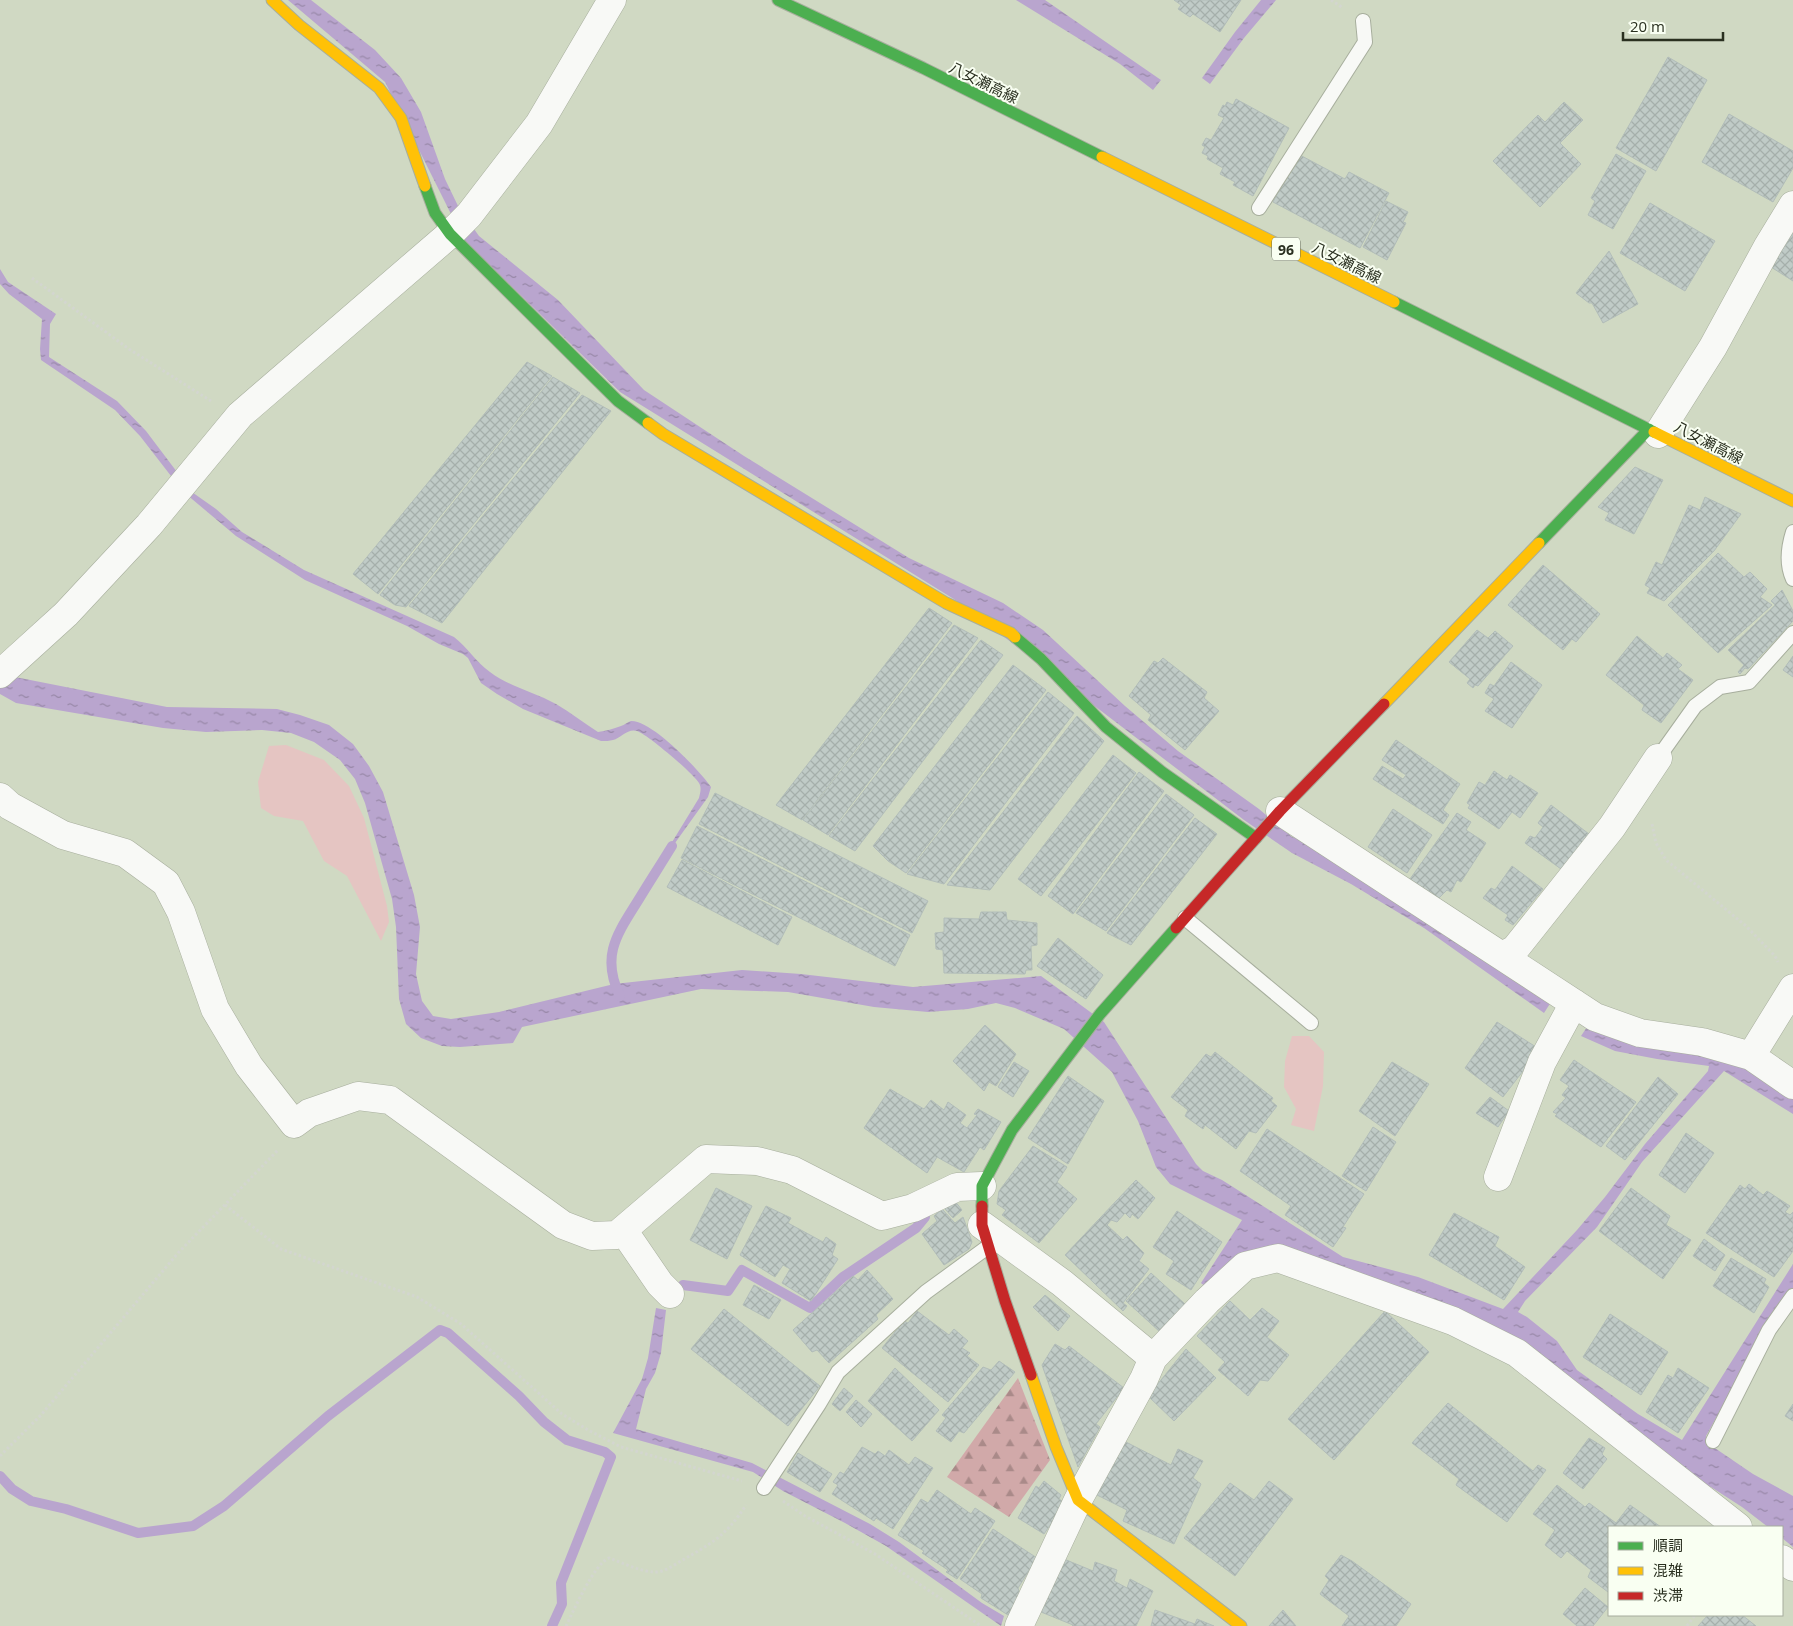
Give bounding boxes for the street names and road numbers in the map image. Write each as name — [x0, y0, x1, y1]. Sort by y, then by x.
street label: 八女瀬高線 — [946, 57, 1022, 107]
street label: 八女瀬高線 — [1309, 237, 1385, 287]
road number: 96 — [1272, 238, 1300, 260]
street label: 八女瀬高線 — [1671, 416, 1747, 468]

